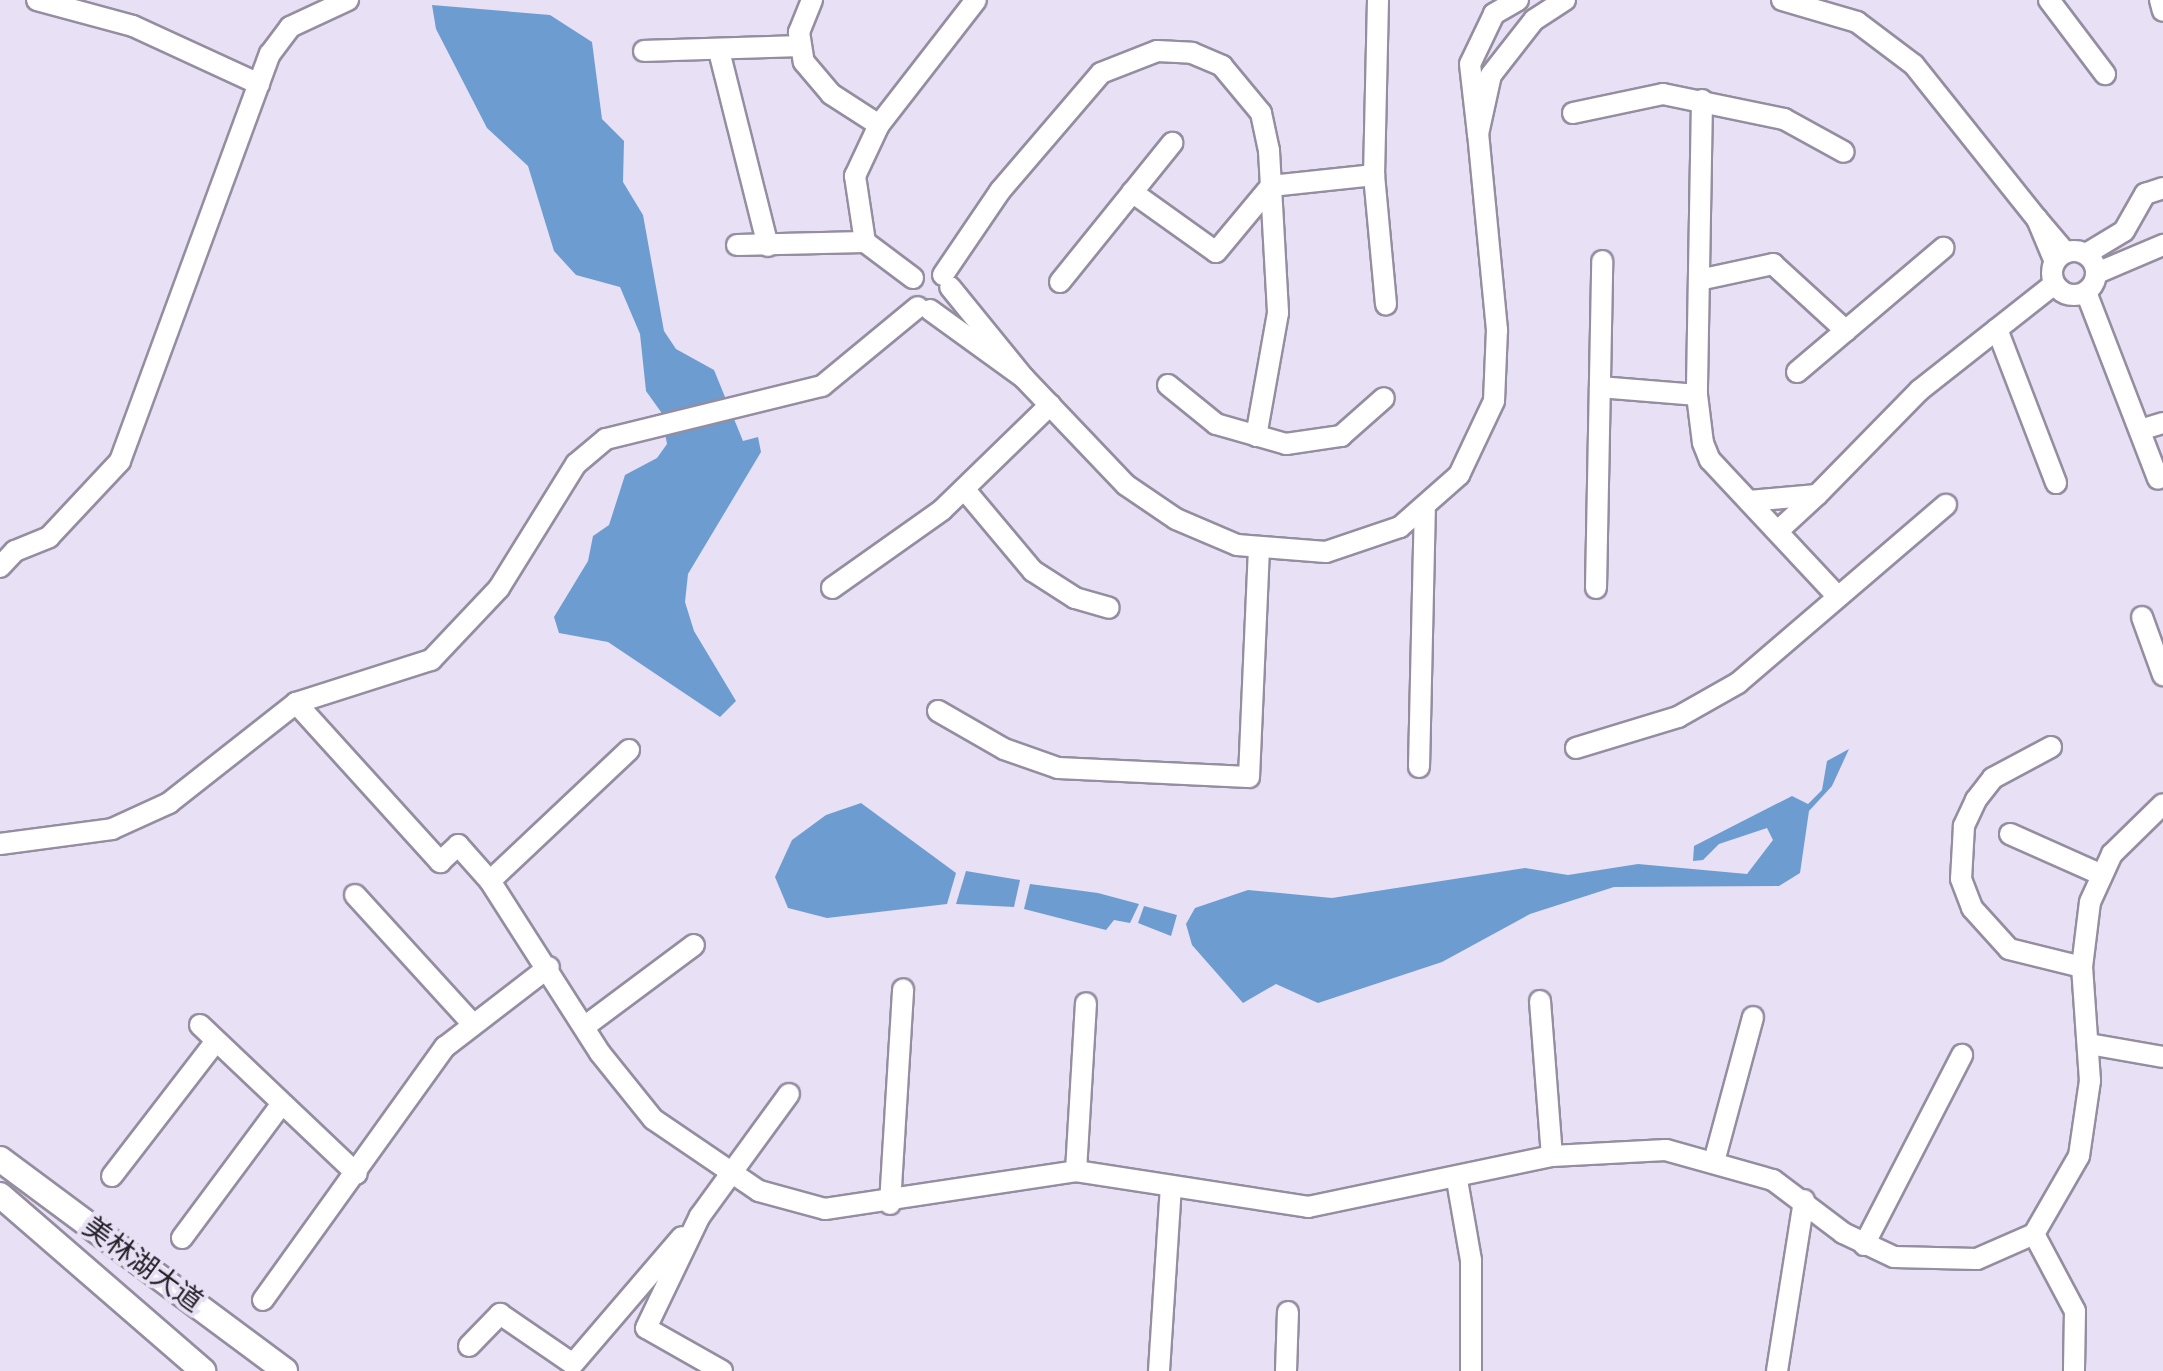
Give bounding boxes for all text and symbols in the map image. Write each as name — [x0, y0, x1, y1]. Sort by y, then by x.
street label: 美林湖大道 — [77, 1208, 211, 1318]

